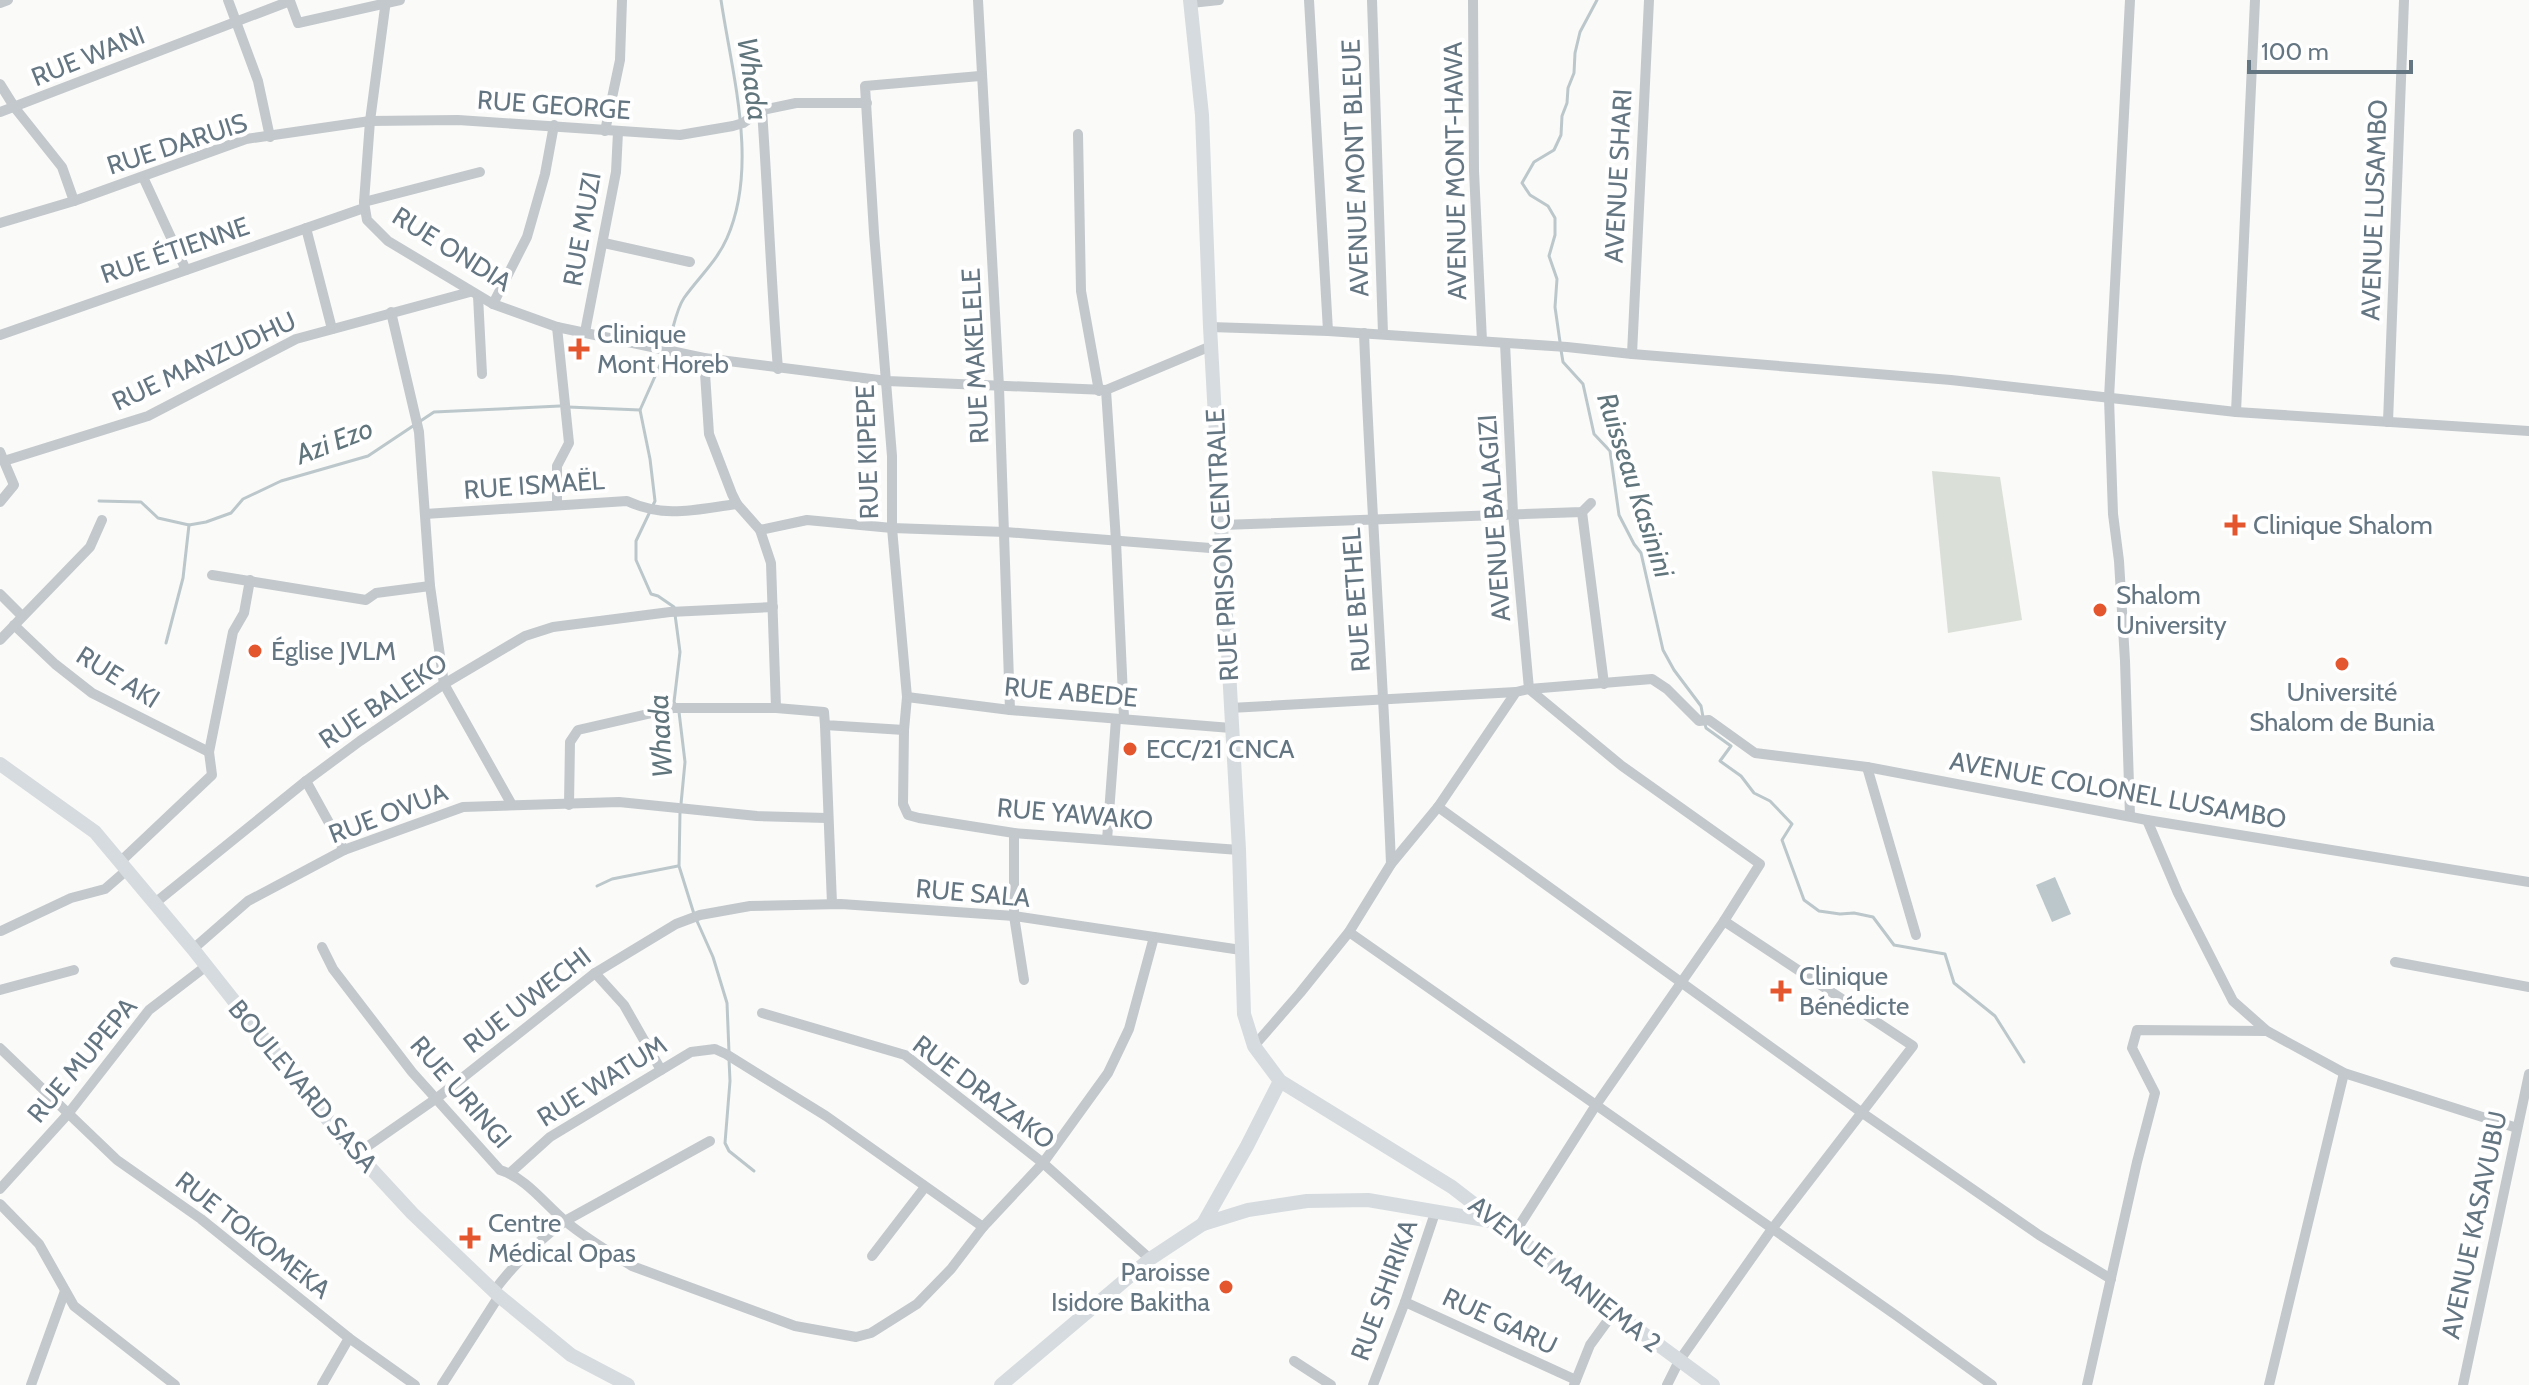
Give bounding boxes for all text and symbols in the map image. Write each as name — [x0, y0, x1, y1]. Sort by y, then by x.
street label: RUE WANI — [27, 19, 149, 93]
scale bar — [2249, 24, 2411, 74]
water label: Whada — [730, 35, 776, 123]
text: 100 m — [2261, 37, 2329, 66]
street label: AVENUE MONT BLEUE — [1335, 39, 1375, 297]
street label: AVENUE MONT-HAWA — [1437, 41, 1473, 301]
street label: RUE GEORGE — [476, 84, 632, 126]
street label: AVENUE SHARI — [1597, 88, 1639, 264]
street label: AVENUE LUSAMBO — [2354, 99, 2394, 321]
street label: RUE DARUIS — [103, 106, 251, 182]
street label: RUE MUZI — [556, 169, 608, 289]
street label: RUE ONDIA — [386, 200, 518, 298]
street label: RUE ÉTIENNE — [96, 210, 254, 290]
street label: RUE MAKELELE — [954, 267, 996, 445]
street label: RUE MANZUDHU — [107, 304, 301, 418]
place label: Clinique Mont Horeb — [597, 318, 729, 380]
marker: Clinique Mont Horeb — [568, 338, 590, 360]
street label: RUE KIPEPE — [849, 384, 885, 520]
water label: Ruisseau Kasinini — [1590, 388, 1682, 583]
street label: RUE PRISON CENTRALE — [1199, 408, 1245, 682]
water label: Azi Ezo — [289, 411, 378, 472]
street label: AVENUE BALAGIZI — [1471, 413, 1517, 623]
street label: RUE ISMAËL — [462, 464, 606, 506]
place label: Clinique Shalom — [2253, 509, 2433, 541]
marker: Clinique Shalom — [2224, 514, 2246, 536]
street label: RUE BETHEL — [1335, 527, 1377, 673]
place label: Shalom University — [2116, 579, 2227, 641]
marker: Shalom University — [2091, 601, 2109, 619]
place label: Église JVLM — [271, 635, 396, 667]
street label: RUE AKI — [70, 639, 166, 715]
marker: Église JVLM — [246, 642, 264, 660]
street label: RUE BALEKO — [313, 646, 453, 756]
marker: Université Shalom de Bunia — [2333, 655, 2351, 673]
street label: RUE ABEDE — [1003, 670, 1139, 714]
place label: Université Shalom de Bunia — [2249, 676, 2435, 738]
water label: Whada — [641, 693, 679, 779]
place label: ECC/21 CNCA — [1146, 733, 1295, 765]
marker: ECC/21 CNCA — [1121, 740, 1139, 758]
street label: AVENUE COLONEL LUSAMBO — [1947, 745, 2289, 835]
street label: RUE OVUA — [324, 776, 452, 850]
street label: RUE YAWAKO — [996, 791, 1154, 837]
street label: RUE SALA — [914, 872, 1032, 914]
street label: RUE UWECHI — [457, 940, 597, 1060]
place label: Clinique Bénédicte — [1799, 960, 1909, 1022]
marker: Clinique Bénédicte — [1770, 980, 1792, 1002]
street label: RUE MUPEPA — [20, 991, 144, 1129]
street label: BOULEVARD SASA — [222, 993, 384, 1179]
street label: RUE DRAZAKO — [907, 1028, 1061, 1156]
street label: RUE URINGI — [404, 1029, 518, 1155]
street label: RUE WATUM — [531, 1029, 673, 1133]
street label: AVENUE KASAVUBU — [2434, 1108, 2514, 1342]
street label: RUE TOKOMEKA — [169, 1165, 337, 1305]
street label: AVENUE MANIEMA 2 — [1462, 1189, 1668, 1359]
place label: Centre Médical Opas — [488, 1207, 636, 1269]
street label: RUE SHIRIKA — [1344, 1215, 1424, 1365]
marker: Centre Médical Opas — [459, 1227, 481, 1249]
place label: Paroisse Isidore Bakitha — [1051, 1256, 1211, 1318]
marker: Paroisse Isidore Bakitha — [1217, 1278, 1235, 1296]
street label: RUE GARU — [1438, 1281, 1562, 1361]

